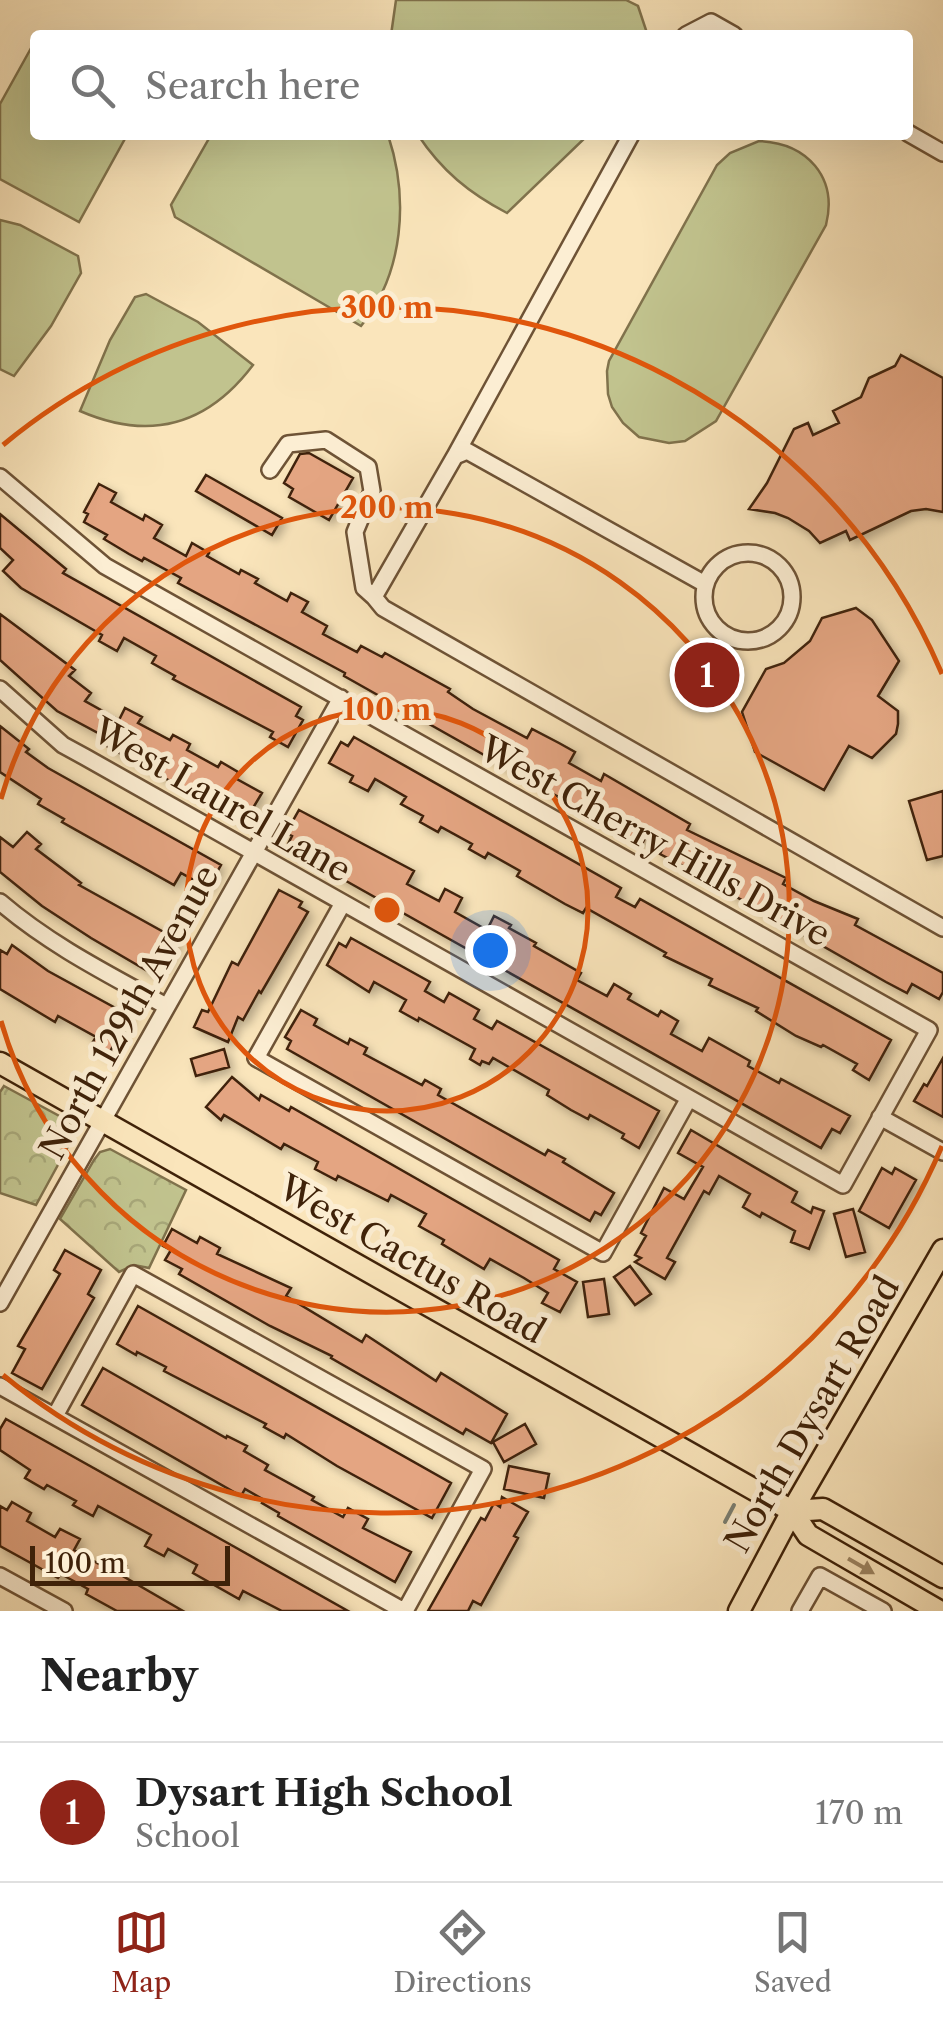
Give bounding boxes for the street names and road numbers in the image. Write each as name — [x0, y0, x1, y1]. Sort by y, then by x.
street label: West Laurel Lane — [84, 708, 359, 891]
street label: West Cherry Hills Drive — [471, 726, 838, 955]
street label: North 129th Avenue — [30, 857, 228, 1167]
street label: West Cactus Road — [270, 1165, 553, 1353]
street label: North Dysart Road — [715, 1268, 909, 1560]

